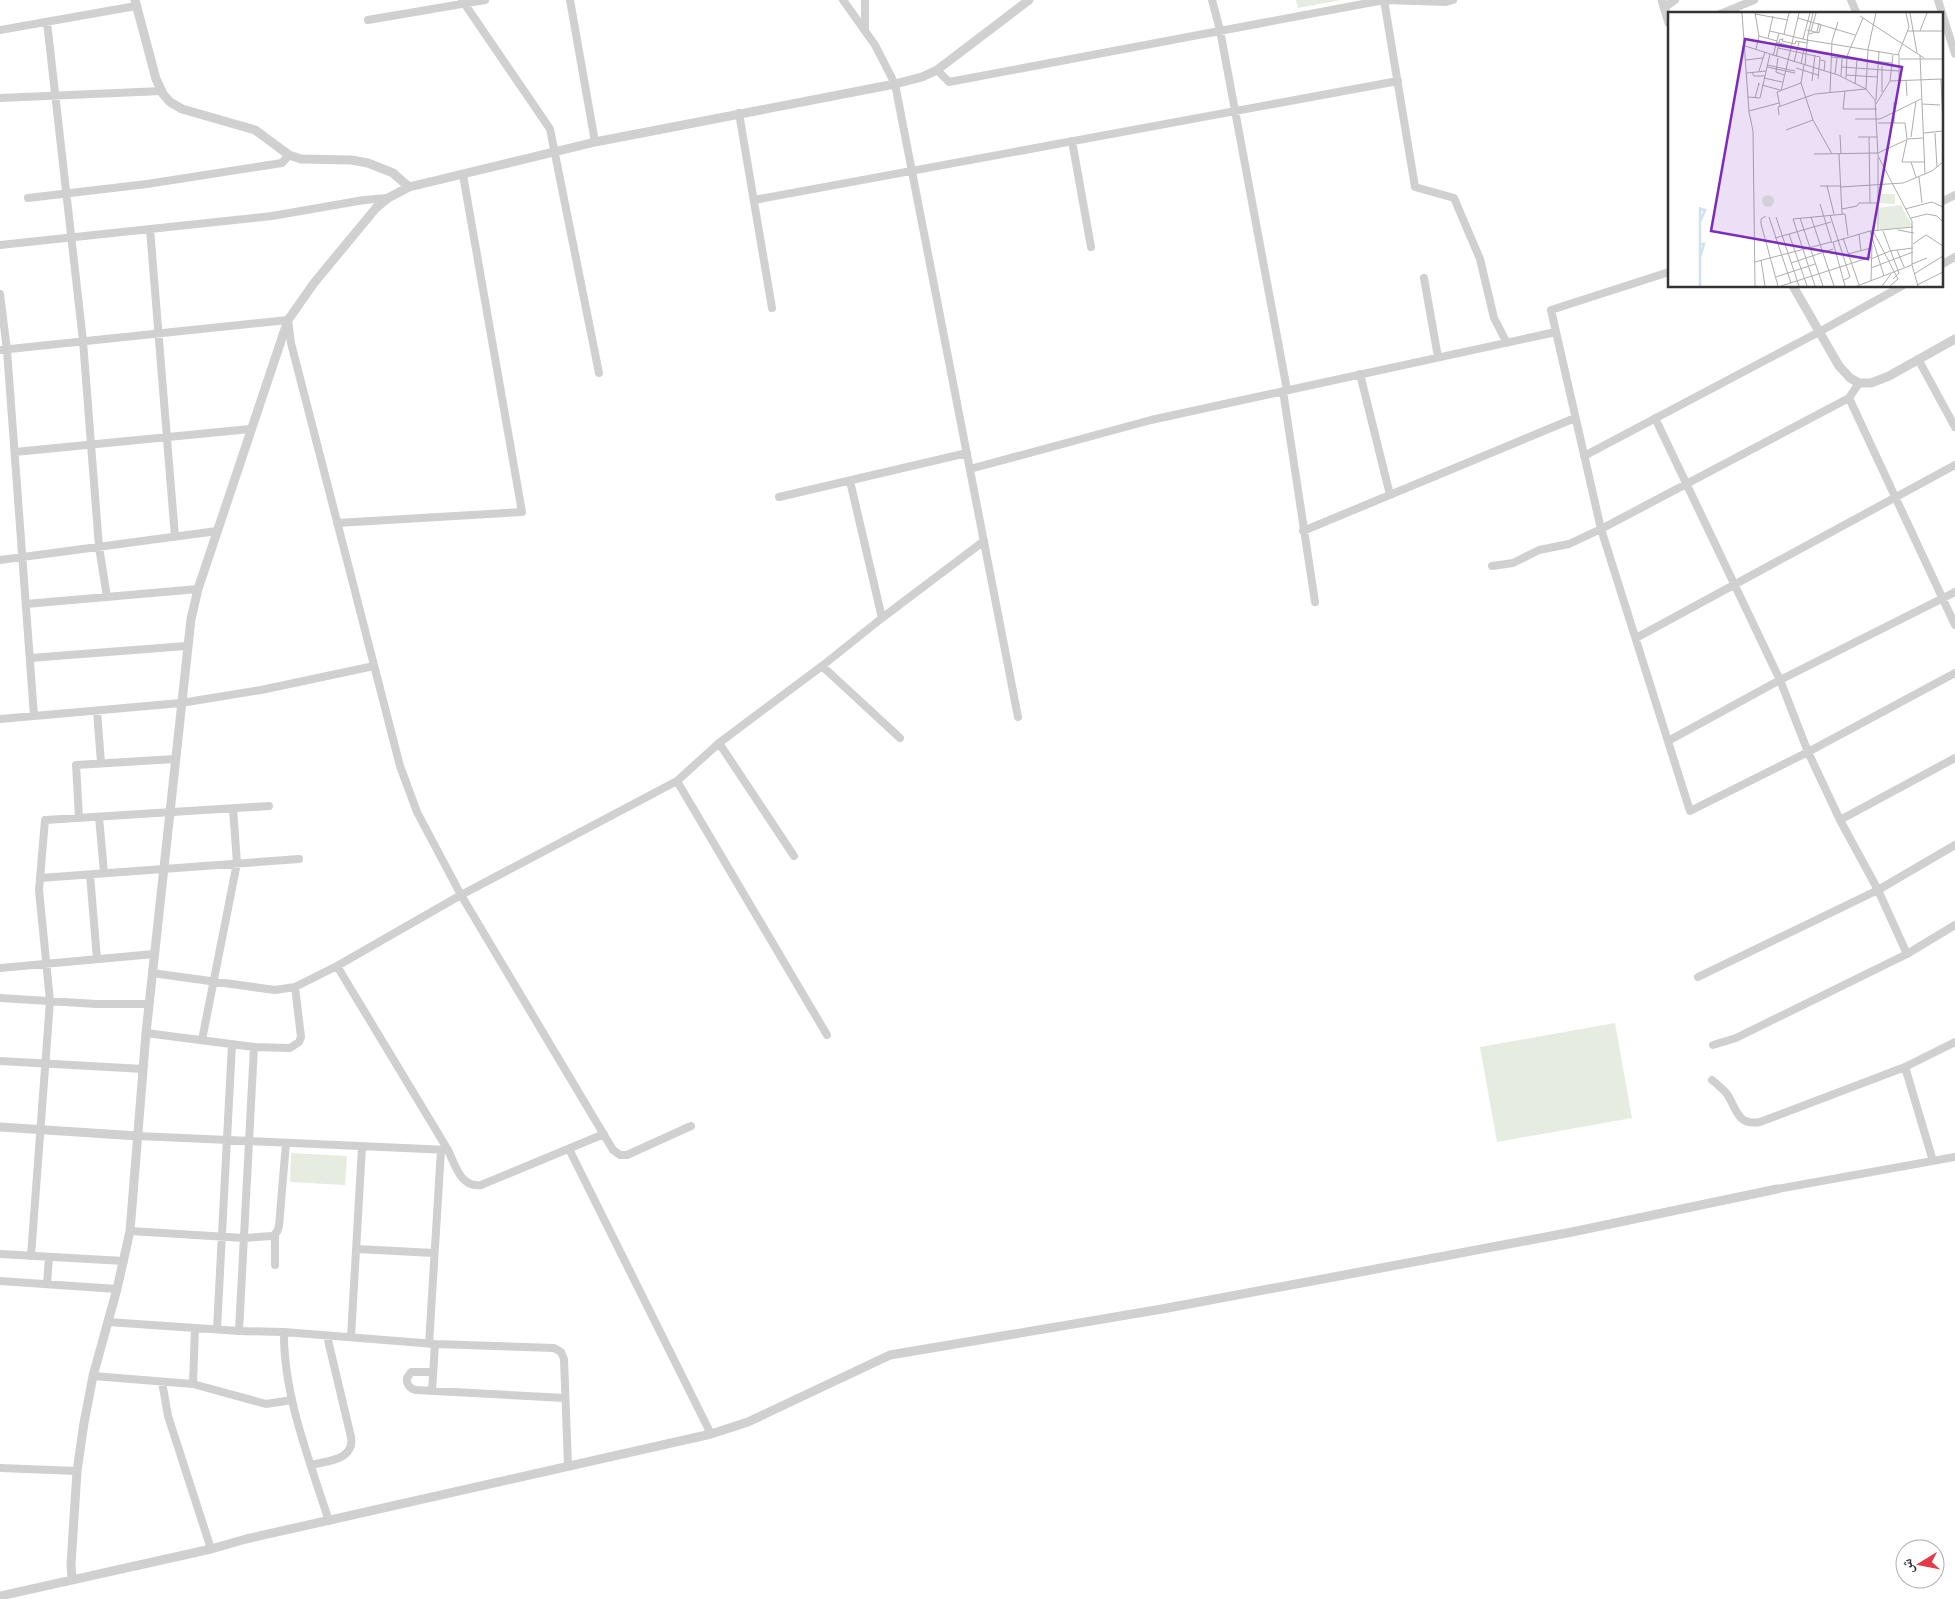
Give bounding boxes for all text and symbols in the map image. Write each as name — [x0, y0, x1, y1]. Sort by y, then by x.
inset map — [1668, 12, 1942, 288]
north arrow — [1895, 1539, 1945, 1589]
text: ش — [1898, 1557, 1917, 1575]

